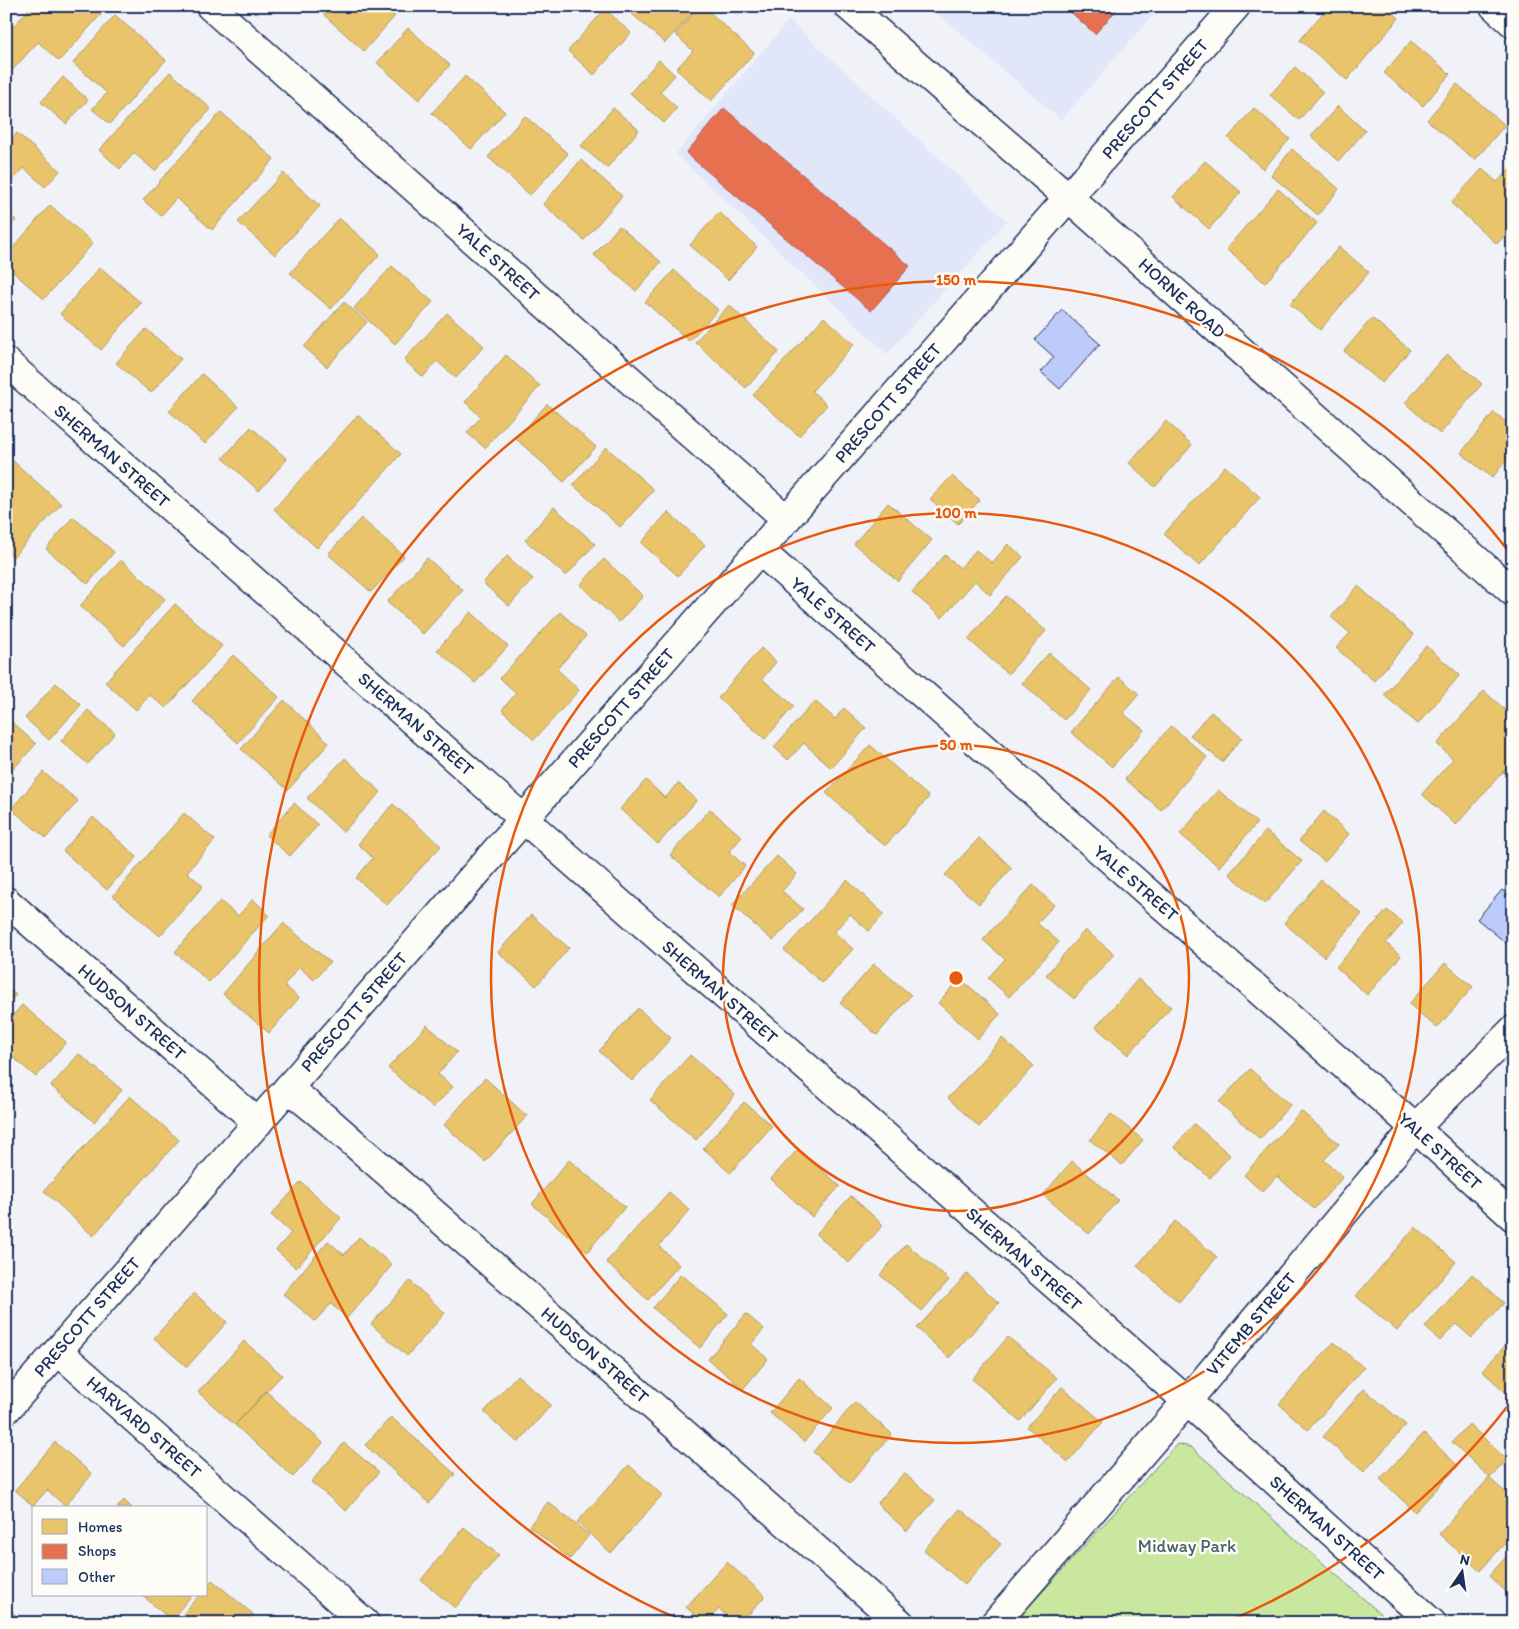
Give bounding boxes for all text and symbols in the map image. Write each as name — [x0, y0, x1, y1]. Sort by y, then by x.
street label: PRESCOTT STREET — [1097, 35, 1213, 163]
street label: YALE STREET — [451, 219, 545, 305]
street label: HORNE ROAD — [1134, 253, 1230, 343]
text: 150 m — [936, 271, 976, 289]
street label: PRESCOTT STREET — [830, 339, 946, 467]
street label: SHERMAN STREET — [49, 400, 175, 512]
text: 100 m — [935, 504, 977, 522]
street label: YALE STREET — [786, 572, 880, 658]
street label: PRESCOTT STREET — [563, 644, 679, 772]
street label: SHERMAN STREET — [353, 668, 479, 780]
text: 50 m — [939, 736, 973, 754]
street label: YALE STREET — [1089, 840, 1183, 926]
street label: SHERMAN STREET — [657, 936, 783, 1048]
street label: PRESCOTT STREET — [296, 948, 412, 1076]
street label: HUDSON STREET — [73, 959, 191, 1065]
centre of rings — [947, 969, 965, 987]
street label: YALE STREET — [1393, 1108, 1487, 1194]
street label: SHERMAN STREET — [961, 1203, 1087, 1315]
street label: PRESCOTT STREET — [29, 1253, 145, 1381]
street label: VITEMB STREET — [1201, 1268, 1301, 1380]
street label: HUDSON STREET — [536, 1302, 654, 1408]
street label: HARVARD STREET — [82, 1371, 206, 1483]
street label: SHERMAN STREET — [1265, 1471, 1389, 1585]
legend — [32, 1506, 208, 1596]
text: Homes — [78, 1518, 123, 1536]
park label: Midway Park — [1138, 1535, 1236, 1557]
text: Shops — [78, 1542, 117, 1560]
north arrow — [1436, 1546, 1486, 1596]
text: N — [1458, 1550, 1471, 1569]
text: Other — [78, 1568, 115, 1586]

